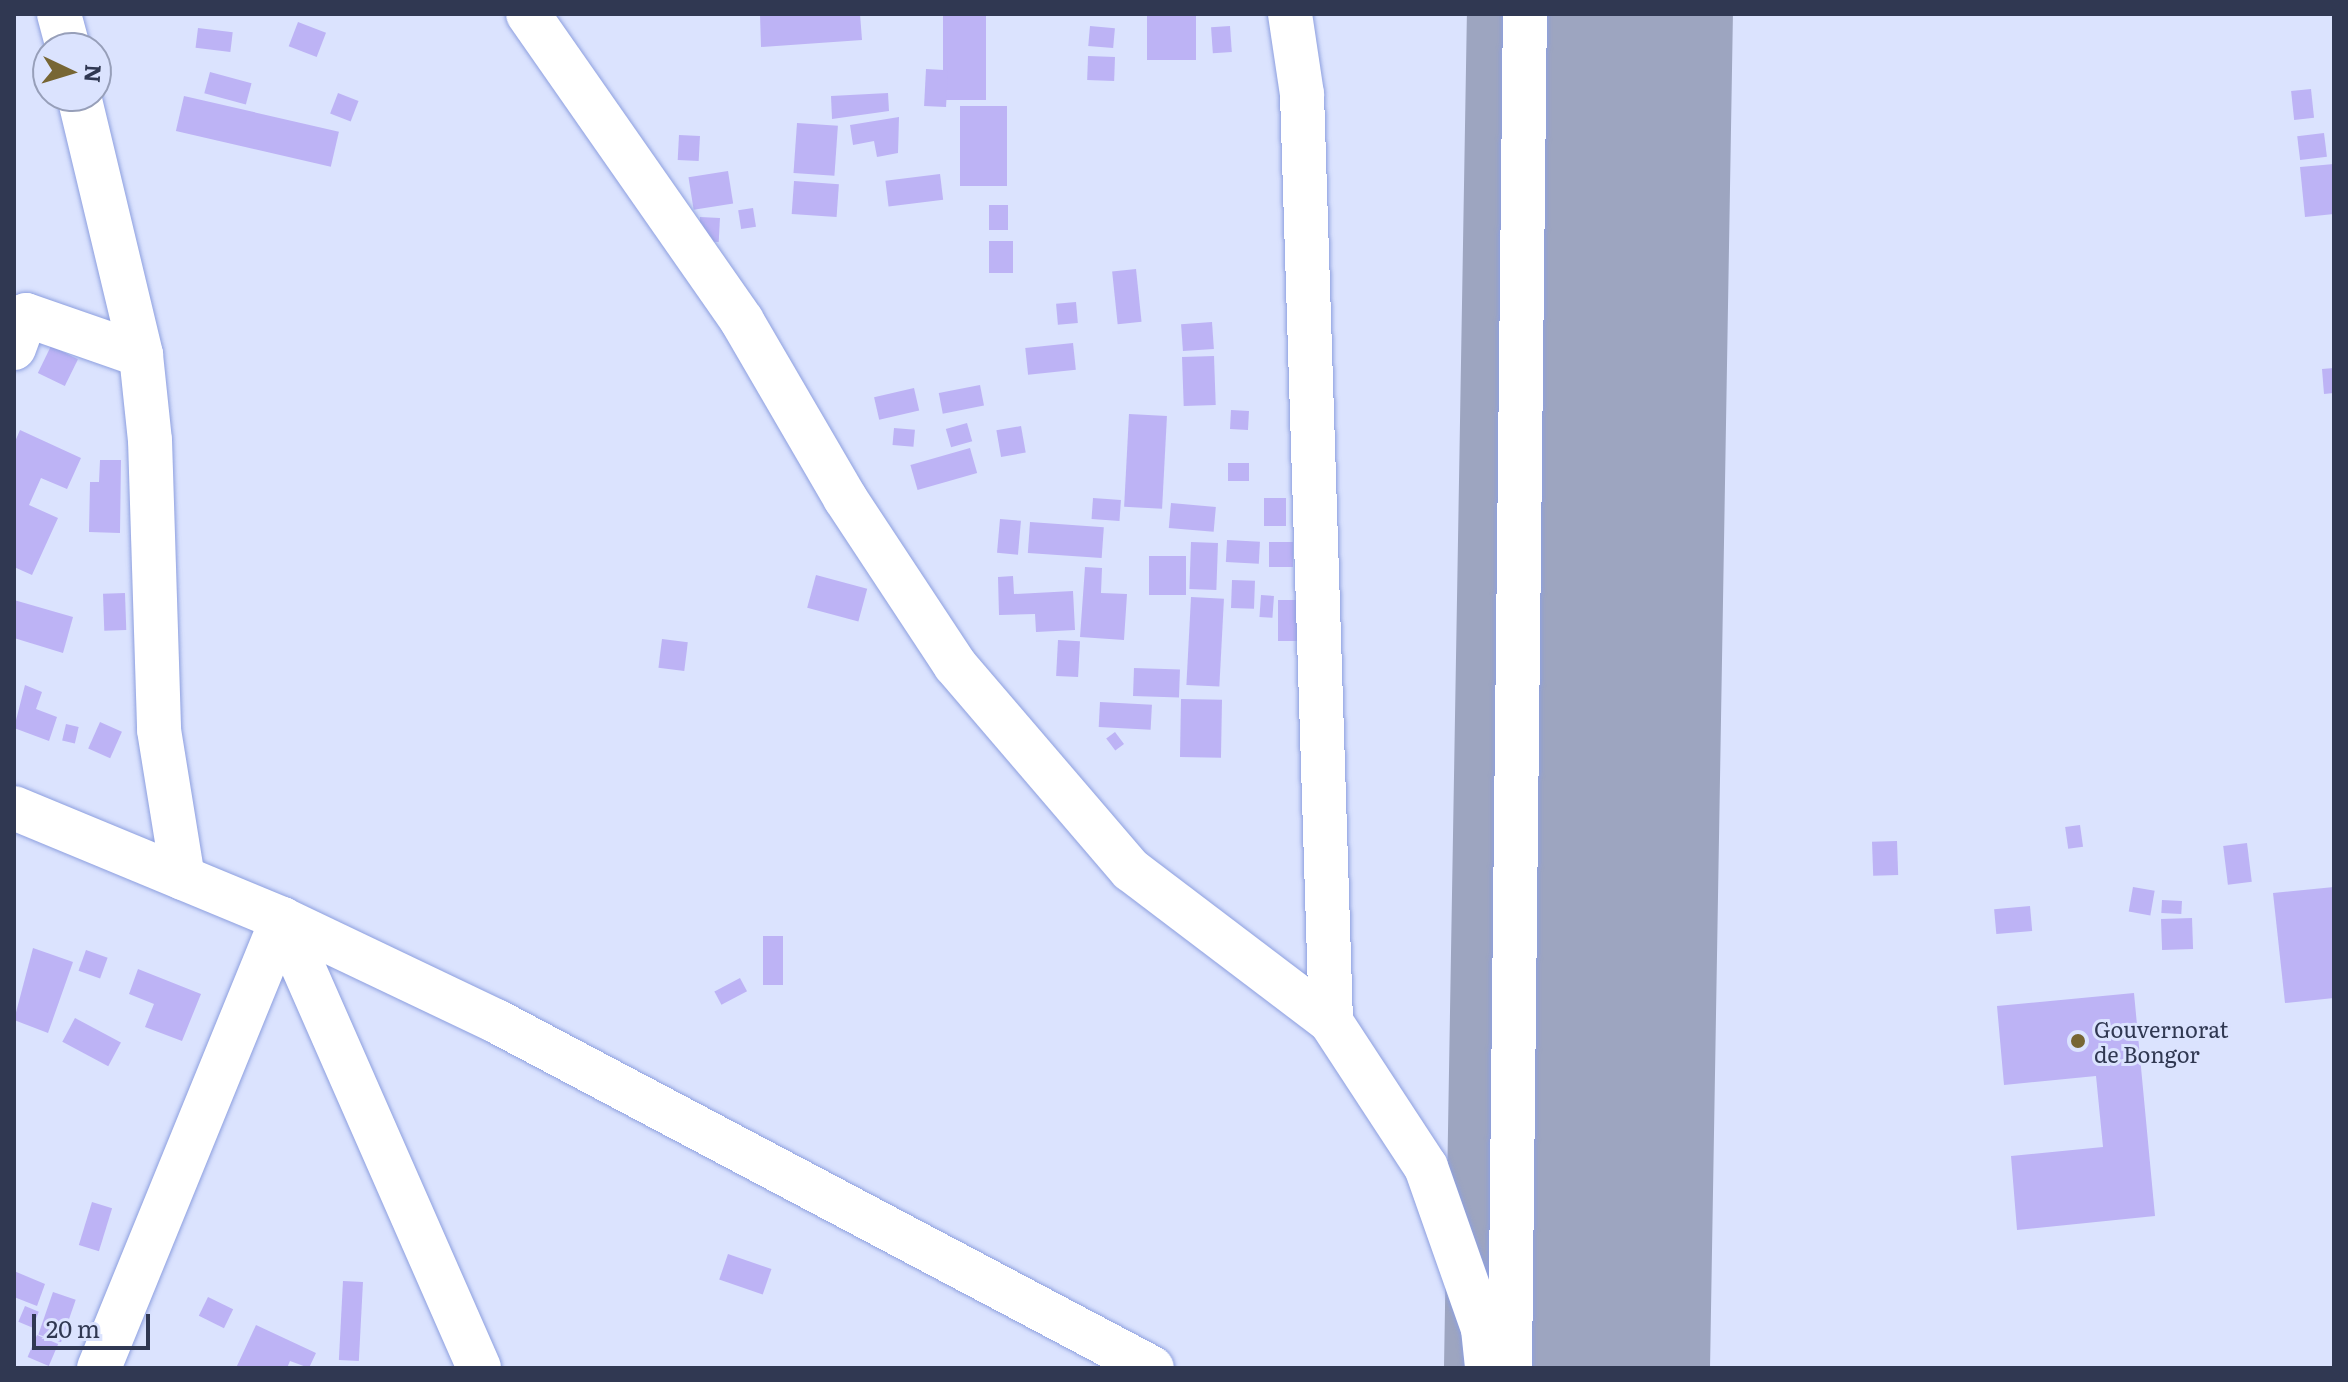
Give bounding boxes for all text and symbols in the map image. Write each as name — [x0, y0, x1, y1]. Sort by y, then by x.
north arrow — [32, 32, 112, 112]
text: N — [77, 63, 112, 84]
place label: Gouvernorat de Bongor — [2094, 1015, 2228, 1066]
marker: Gouvernorat de Bongor — [2069, 1032, 2087, 1050]
scale bar — [36, 1298, 154, 1348]
text: 20 m — [46, 1310, 100, 1345]

